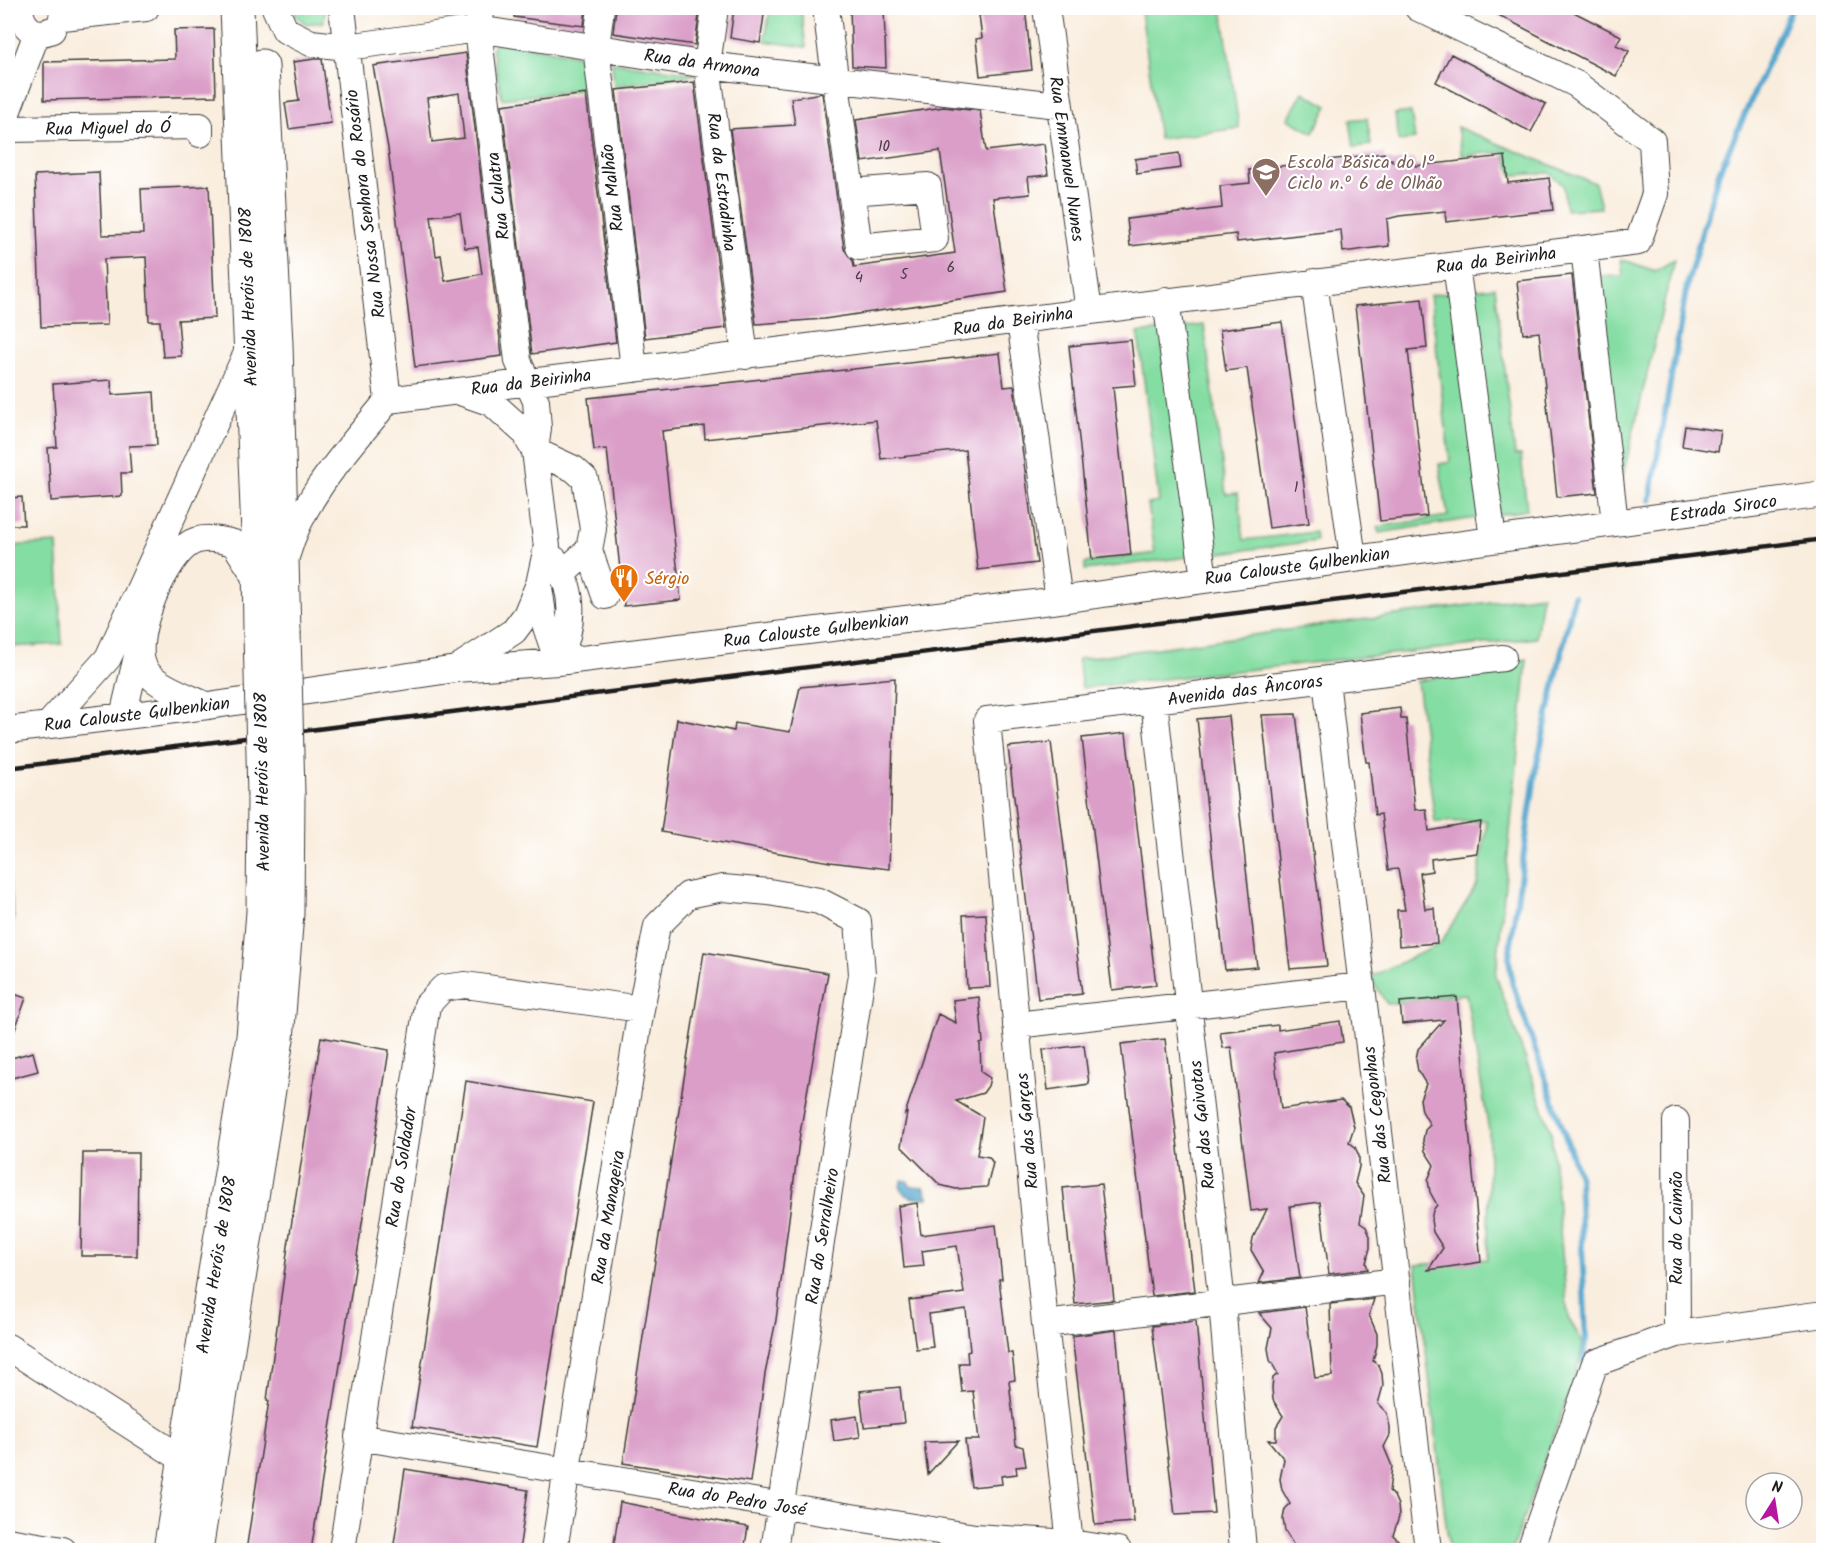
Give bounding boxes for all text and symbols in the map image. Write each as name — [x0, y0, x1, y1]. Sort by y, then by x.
street label: Rua da Armona — [642, 42, 762, 87]
street label: Rua Emmanuel Nunes — [1040, 75, 1092, 244]
street label: Rua Nossa Senhora do Rosário — [338, 88, 395, 320]
street label: Rua da Estradinha — [698, 111, 743, 253]
street label: Rua Miguel do Ó — [45, 114, 172, 145]
house number: 10 — [878, 135, 891, 159]
street label: Rua Malhão — [594, 142, 633, 233]
place label: Escola Básica do 1º Ciclo n.º 6 de Olhão — [1287, 149, 1442, 199]
street label: Rua Culatra — [480, 150, 519, 242]
school or university icon: Escola Básica do 1º Ciclo n.º 6 de Olhão — [1250, 156, 1282, 198]
street label: Avenida Heróis de 1808 — [232, 207, 267, 387]
street label: Rua da Beirinha — [1434, 240, 1558, 283]
house number: 6 — [947, 256, 955, 280]
house number: 5 — [900, 263, 909, 287]
house number: 4 — [855, 266, 863, 290]
street label: Rua da Beirinha — [951, 300, 1075, 345]
street label: Rua da Beirinha — [469, 362, 593, 405]
house number: 1 — [1294, 476, 1299, 500]
street label: Estrada Siroco — [1668, 488, 1779, 531]
street label: Rua Calouste Gulbenkian — [1203, 540, 1392, 595]
restaurant icon: Sérgio — [608, 562, 640, 604]
place label: Sérgio — [645, 565, 689, 594]
street label: Rua Calouste Gulbenkian — [722, 606, 911, 657]
street label: Avenida das Âncoras — [1166, 668, 1325, 715]
street label: Rua Calouste Gulbenkian — [43, 690, 232, 741]
street label: Avenida Heróis de 1808 — [247, 692, 280, 872]
street label: Rua das Cegonhas — [1356, 1044, 1401, 1185]
street label: Rua das Gaivotas — [1182, 1059, 1225, 1191]
street label: Rua das Garças — [1009, 1071, 1048, 1190]
street label: Rua do Soldador — [379, 1104, 426, 1230]
street label: Rua da Manageira — [585, 1148, 634, 1286]
street label: Rua do Serralheiro — [798, 1166, 849, 1307]
street label: Rua do Caimão — [1663, 1171, 1692, 1285]
street label: Avenida Heróis de 1808 — [189, 1174, 246, 1356]
north arrow — [1744, 1471, 1804, 1531]
street label: Rua do Pedro José — [666, 1475, 809, 1526]
text: N — [1769, 1475, 1784, 1501]

